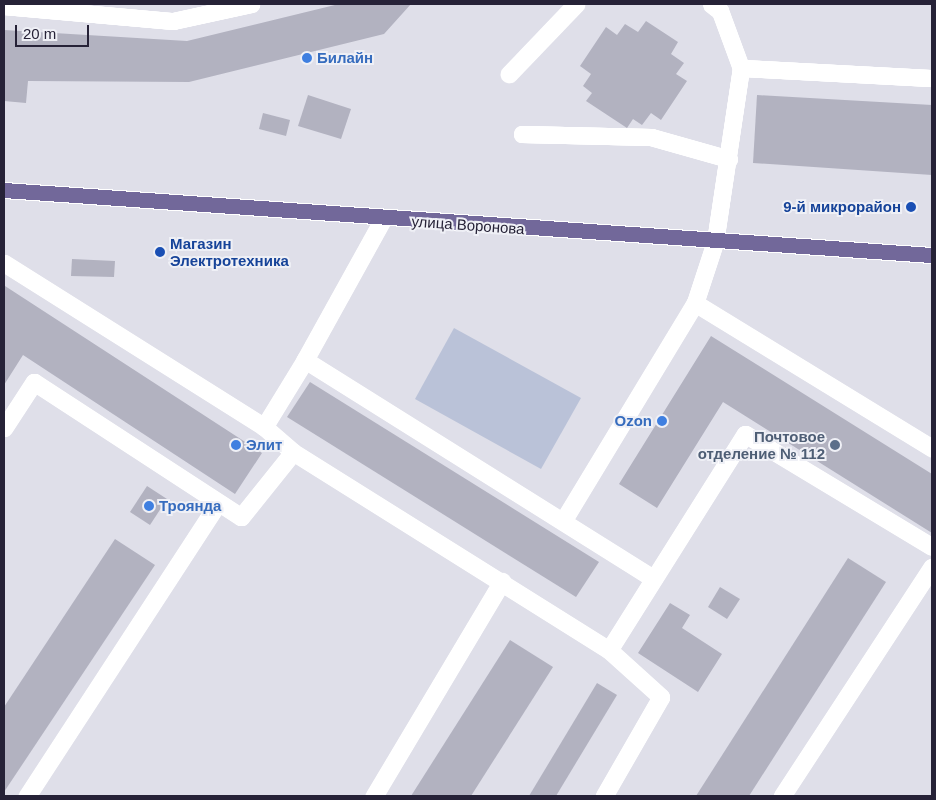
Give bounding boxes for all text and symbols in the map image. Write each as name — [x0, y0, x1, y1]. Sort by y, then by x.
scale bar — [18, 15, 91, 47]
text: 20 m — [23, 25, 56, 42]
place label: Билайн — [317, 49, 373, 67]
marker: Билайн — [301, 52, 313, 64]
place label: 9-й микрорайон — [783, 198, 901, 216]
marker: 9-й микрорайон — [905, 201, 917, 213]
street label: улица Воронова — [411, 212, 525, 238]
place label: Магазин Электротехника — [170, 234, 289, 269]
marker: Магазин Электротехника — [154, 246, 166, 258]
place label: Ozon — [615, 412, 652, 430]
marker: Ozon — [656, 415, 668, 427]
place label: Почтовое отделение № 112 — [698, 427, 825, 462]
place label: Элит — [246, 436, 282, 454]
marker: Элит — [230, 439, 242, 451]
marker: Почтовое отделение № 112 — [829, 439, 841, 451]
place label: Троянда — [159, 497, 221, 515]
marker: Троянда — [143, 500, 155, 512]

